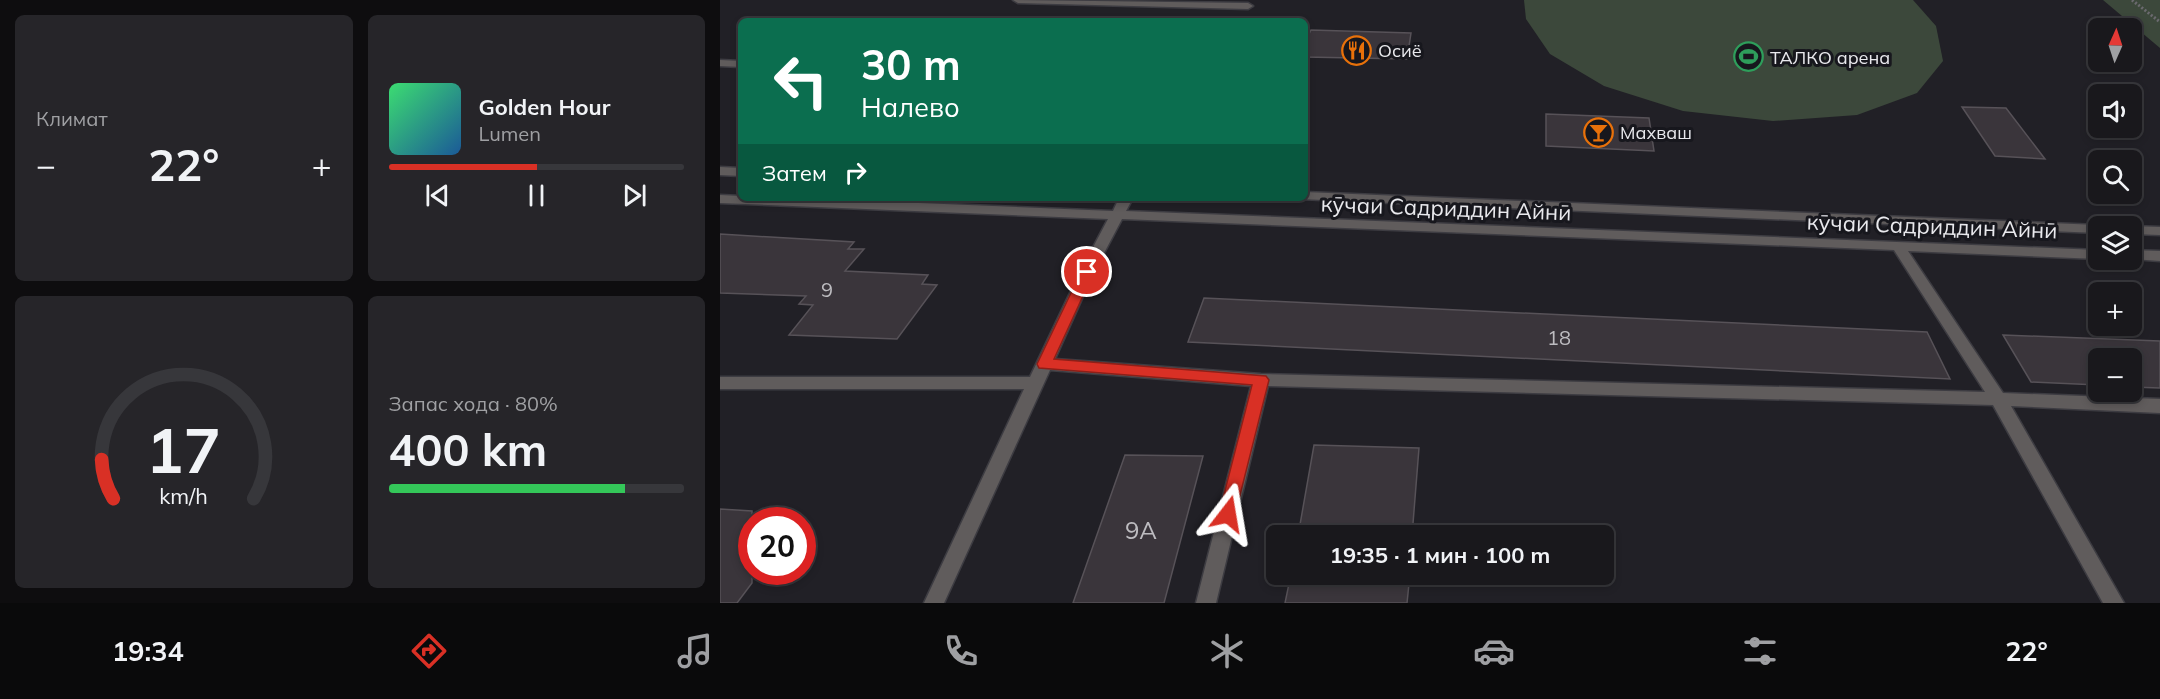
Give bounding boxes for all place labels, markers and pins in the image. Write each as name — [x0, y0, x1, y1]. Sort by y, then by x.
restaurant icon: Осиё — [1341, 34, 1373, 66]
place label: Осиё — [1378, 39, 1422, 62]
sports icon: ТАЛКО арена — [1733, 41, 1765, 73]
place label: ТАЛКО арена — [1770, 46, 1890, 69]
bar icon: Махваш — [1583, 116, 1615, 148]
place label: Махваш — [1620, 121, 1692, 144]
pin — [1061, 246, 1112, 297]

